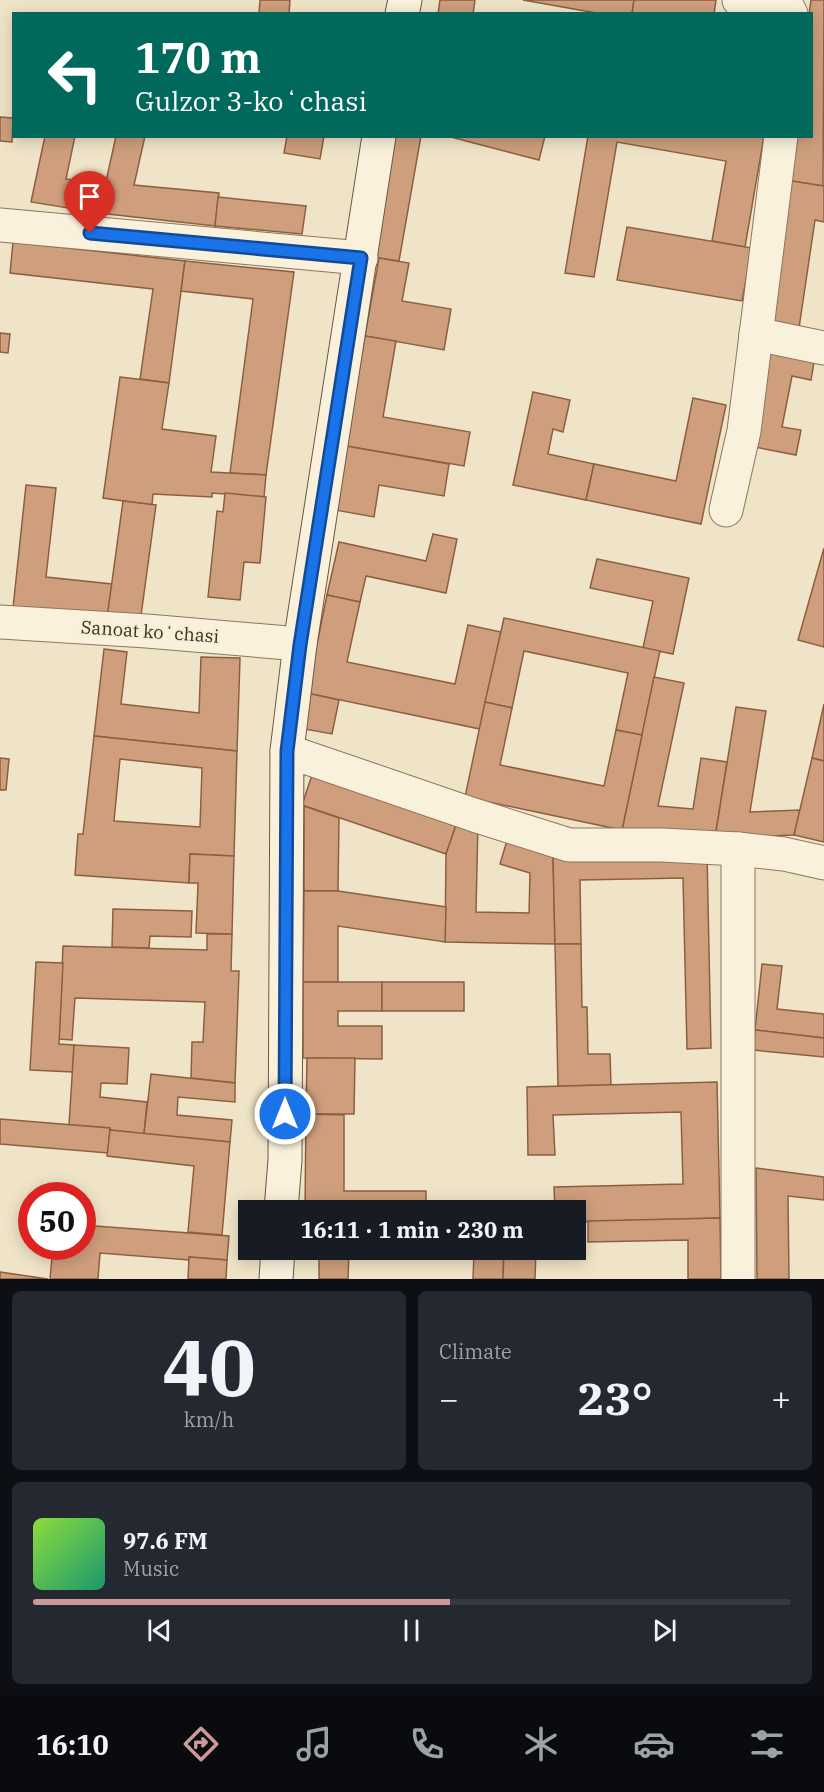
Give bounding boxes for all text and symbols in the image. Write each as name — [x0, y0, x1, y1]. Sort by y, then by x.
text: 170 m — [135, 30, 261, 85]
icon: left — [36, 36, 114, 114]
text: Gulzor 3-koʻchasi — [135, 83, 367, 118]
pin — [64, 171, 115, 233]
icon: arrive — [73, 180, 106, 213]
street label: Sanoat koʻchasi — [80, 615, 220, 648]
position arrow — [253, 1082, 317, 1146]
speed limit sign: 50 — [18, 1182, 96, 1260]
text: 16:11 · 1 min · 230 m — [300, 1215, 524, 1244]
text: 40 — [162, 1316, 256, 1417]
text: Climate — [439, 1338, 512, 1365]
text: 23° — [577, 1369, 653, 1427]
text: − — [439, 1377, 459, 1420]
text: + — [771, 1377, 791, 1420]
text: km/h — [184, 1406, 234, 1433]
text: 97.6 FM — [123, 1526, 208, 1555]
text: Music — [123, 1555, 179, 1582]
icon: previous — [143, 1614, 176, 1647]
icon: pause — [395, 1614, 428, 1647]
icon: next — [648, 1614, 681, 1647]
icon: directions — [180, 1723, 222, 1765]
icon: music — [293, 1723, 335, 1765]
icon: phone — [406, 1723, 448, 1765]
icon: climate — [520, 1723, 562, 1765]
icon: car — [633, 1723, 675, 1765]
icon: filters — [746, 1723, 788, 1765]
text: 16:10 — [36, 1727, 109, 1762]

